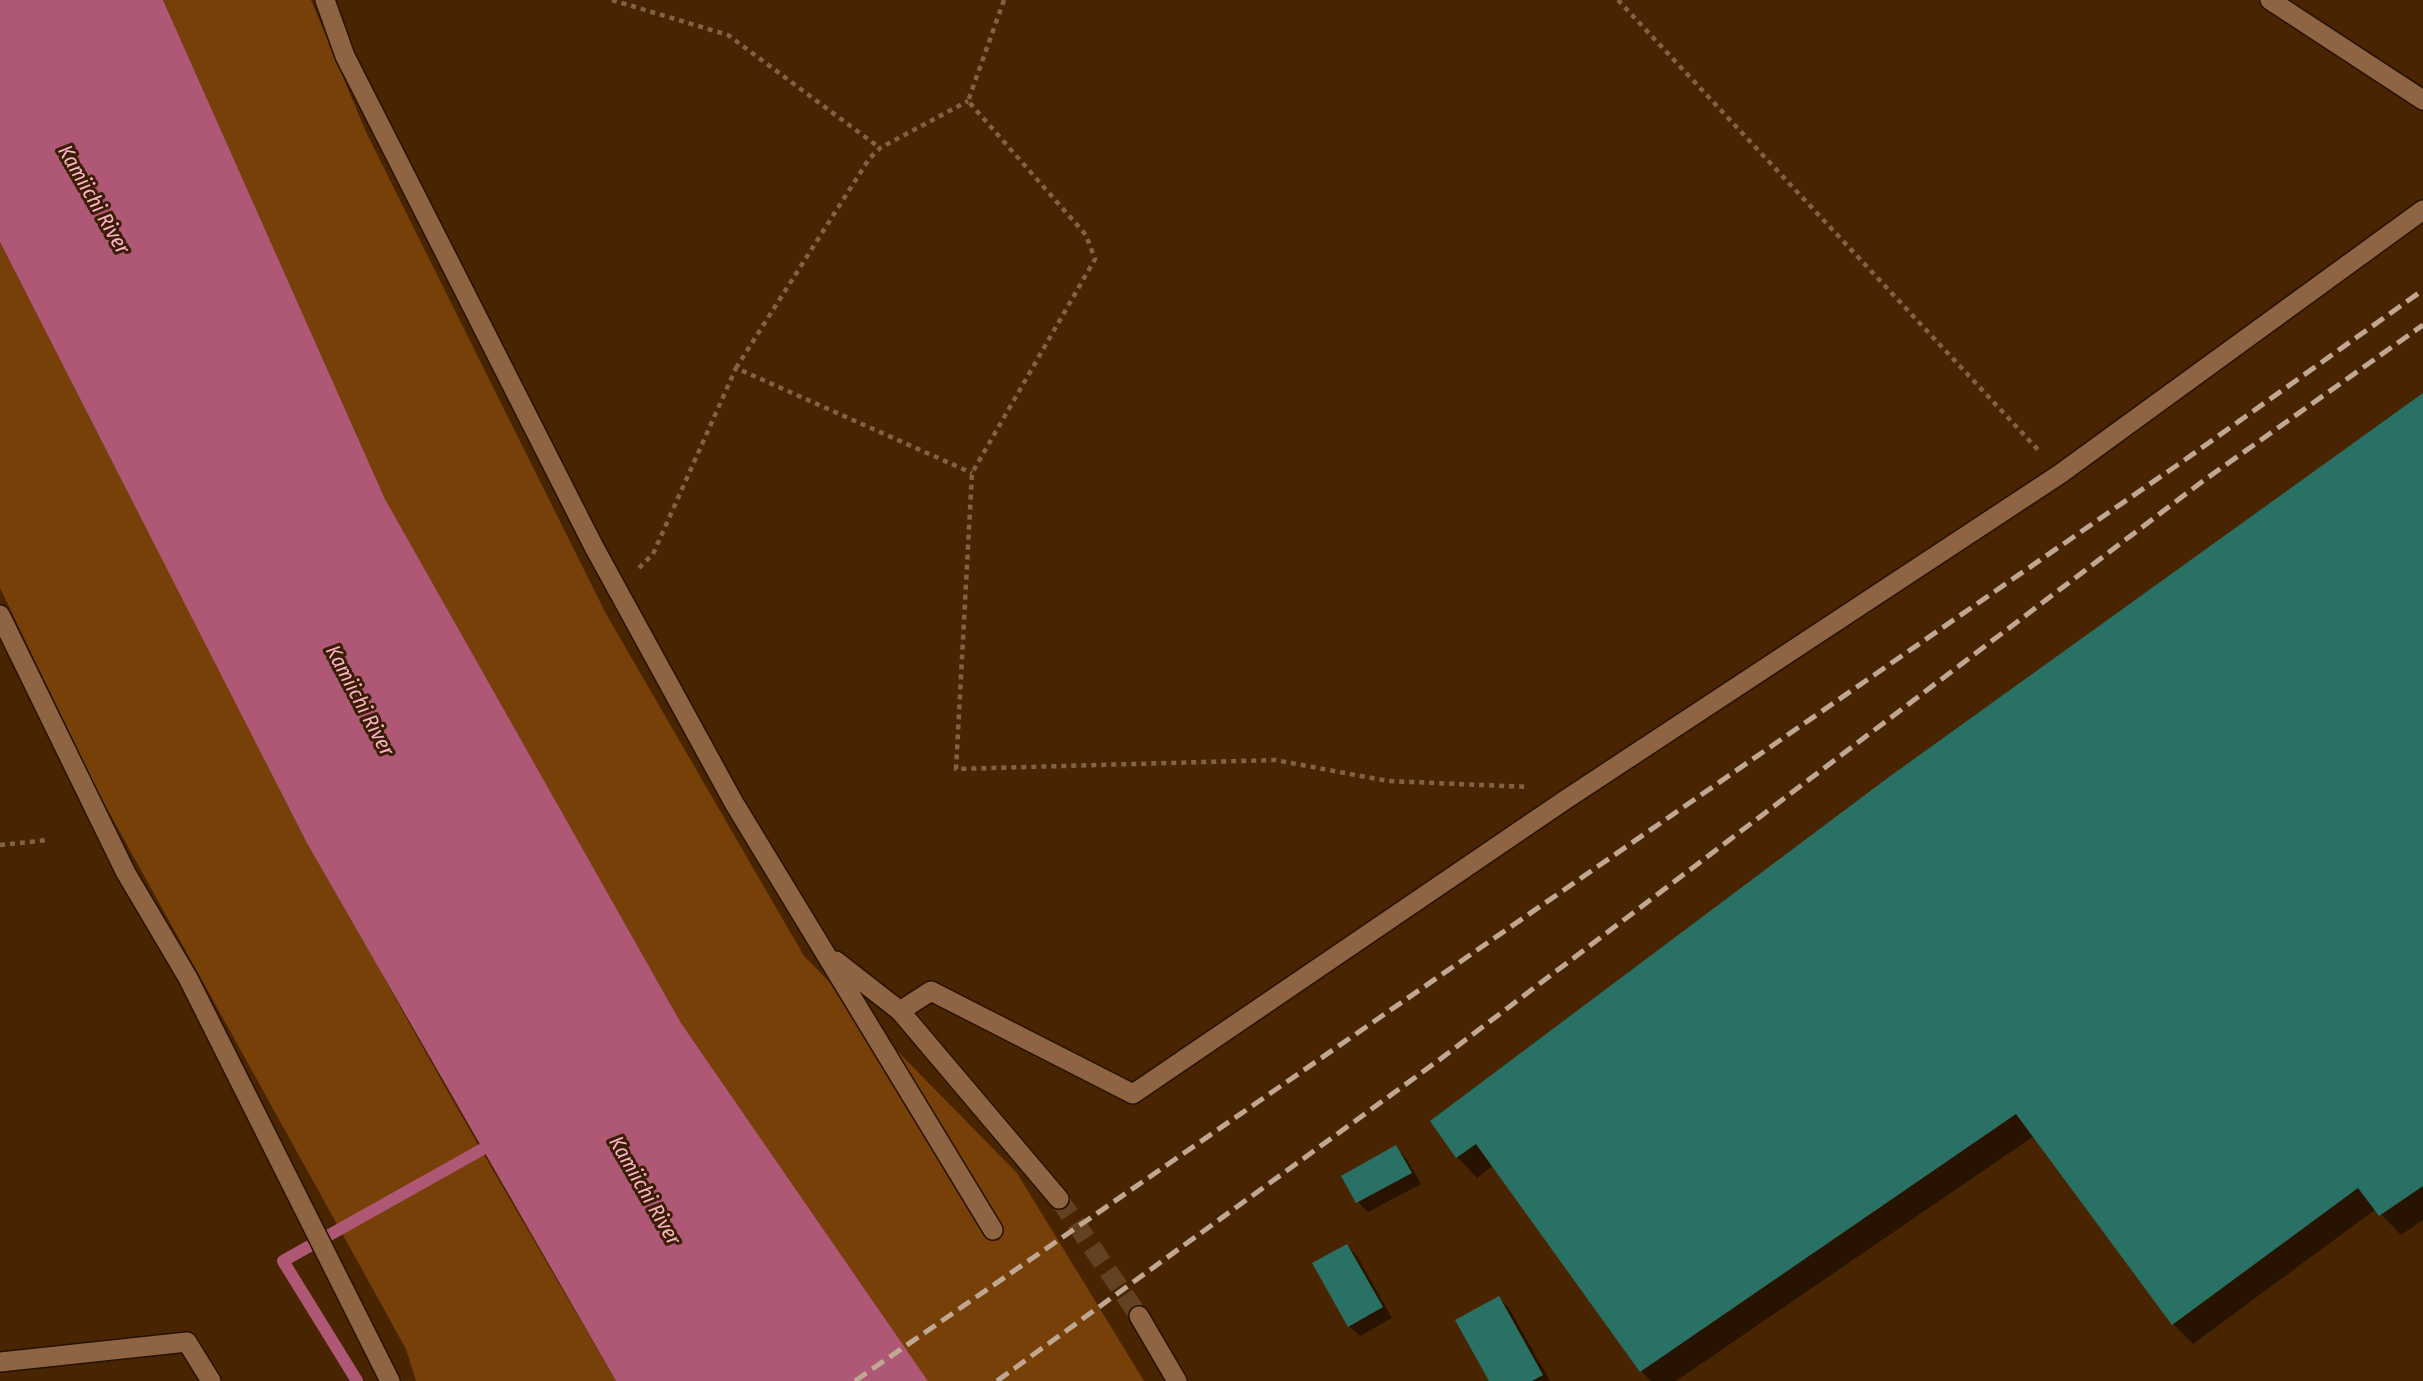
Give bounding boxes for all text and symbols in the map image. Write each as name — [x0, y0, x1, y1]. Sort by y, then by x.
water label: Kamiichi River — [52, 141, 134, 259]
water label: Kamiichi River — [319, 641, 399, 761]
water label: Kamiichi River — [603, 1132, 685, 1250]

